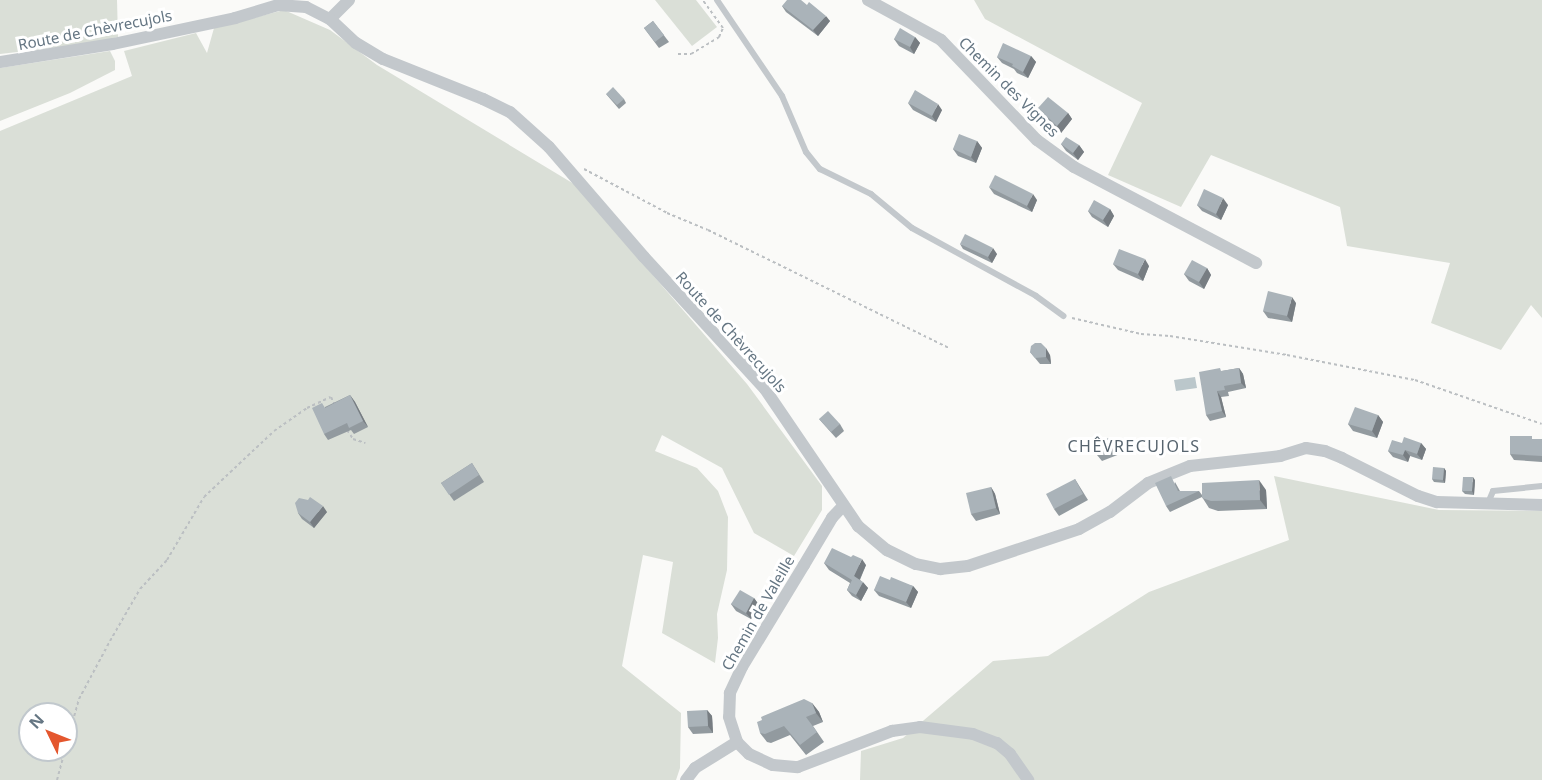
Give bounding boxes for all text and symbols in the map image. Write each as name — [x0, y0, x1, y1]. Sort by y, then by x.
street label: Route de Chèvrecujols — [17, 6, 173, 54]
street label: Chemin des Vignes — [955, 33, 1063, 141]
street label: Route de Chèvrecujols — [672, 268, 790, 396]
district label: CHÊVRECUJOLS — [1067, 436, 1201, 456]
street label: Chemin de Valeille — [718, 552, 798, 674]
north arrow — [18, 702, 78, 762]
text: N — [24, 709, 49, 733]

